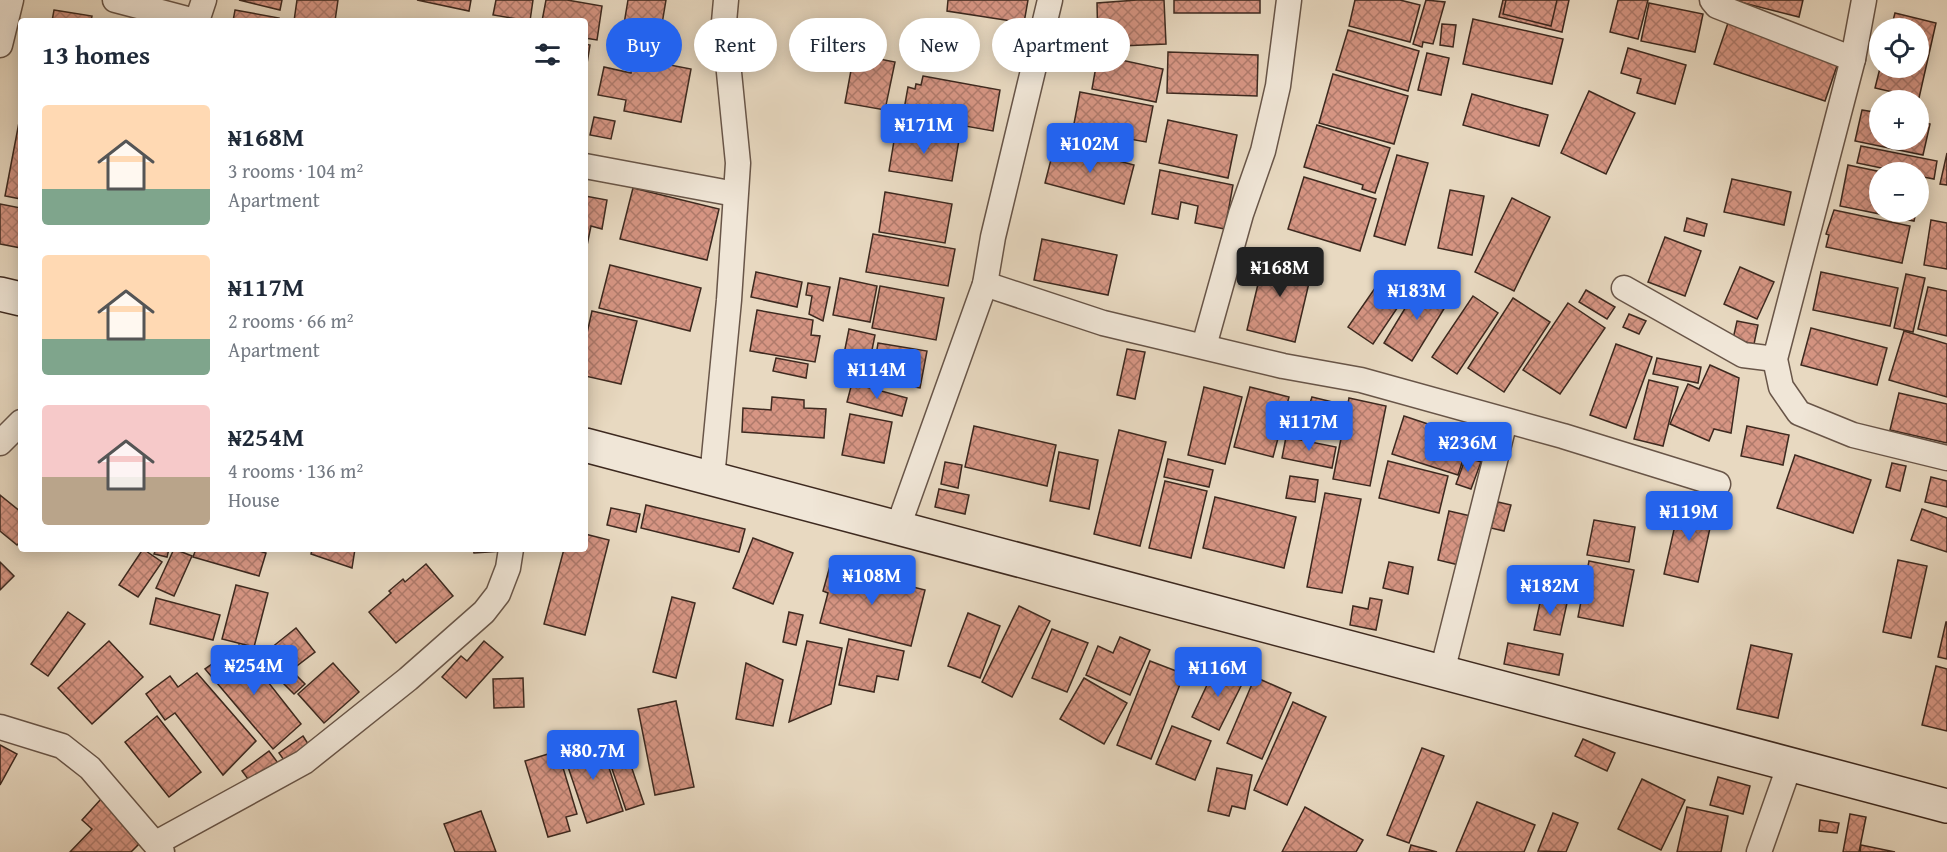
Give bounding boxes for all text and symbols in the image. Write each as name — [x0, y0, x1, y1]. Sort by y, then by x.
chip: Buy — [606, 18, 682, 72]
chip: Rent — [694, 18, 777, 72]
chip: Filters — [789, 18, 887, 72]
chip: New — [899, 18, 980, 72]
chip: Apartment — [992, 18, 1130, 72]
map controls — [1869, 18, 1929, 222]
button: locate — [1869, 18, 1929, 78]
text: 13 homes — [42, 35, 150, 74]
icon: filters — [531, 38, 564, 71]
button: + — [1869, 90, 1929, 150]
pin: ₦171M — [882, 104, 966, 155]
text: ₦171M — [895, 109, 953, 138]
text: ₦168M — [228, 117, 304, 156]
pin: ₦102M — [1048, 123, 1132, 174]
text: ₦102M — [1061, 128, 1119, 157]
icon: home — [90, 129, 162, 201]
text: 3 rooms · 104 m² — [228, 156, 363, 185]
button: − — [1869, 162, 1929, 222]
text: Apartment — [228, 185, 320, 214]
pin: ₦168M — [1238, 247, 1322, 298]
text: ₦168M — [1251, 252, 1309, 281]
text: ₦117M — [228, 267, 304, 306]
pin: ₦183M — [1375, 270, 1459, 321]
text: ₦183M — [1388, 275, 1446, 304]
icon: home — [90, 279, 162, 351]
text: 2 rooms · 66 m² — [228, 306, 354, 335]
text: Apartment — [228, 335, 320, 364]
pin: ₦114M — [835, 349, 919, 400]
text: ₦114M — [848, 354, 906, 383]
pin: ₦117M — [1267, 401, 1351, 452]
text: ₦117M — [1280, 406, 1338, 435]
text: ₦254M — [228, 417, 304, 456]
pin: ₦236M — [1426, 422, 1510, 473]
text: ₦236M — [1439, 427, 1497, 456]
icon: home — [90, 429, 162, 501]
text: 4 rooms · 136 m² — [228, 456, 363, 485]
text: House — [228, 485, 280, 514]
pin: ₦119M — [1647, 491, 1731, 542]
text: ₦119M — [1660, 496, 1718, 525]
pin: ₦108M — [830, 555, 914, 606]
text: ₦108M — [843, 560, 901, 589]
pin: ₦182M — [1508, 565, 1592, 616]
text: ₦182M — [1521, 570, 1579, 599]
pin: ₦254M — [212, 645, 296, 696]
pin: ₦116M — [1176, 647, 1260, 698]
text: ₦254M — [225, 650, 283, 679]
text: ₦116M — [1189, 652, 1247, 681]
pin: ₦80.7M — [544, 730, 642, 781]
text: ₦80.7M — [561, 735, 625, 764]

